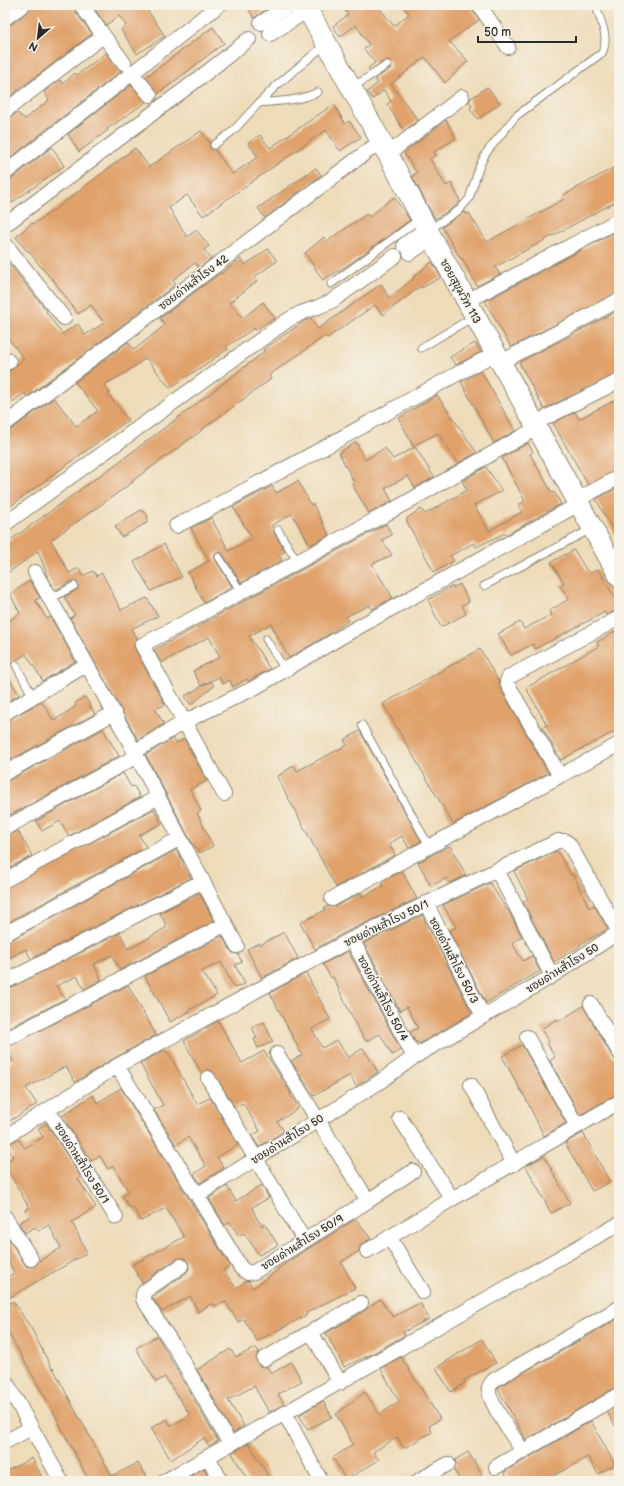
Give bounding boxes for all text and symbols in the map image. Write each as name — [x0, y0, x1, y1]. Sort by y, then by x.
north arrow — [18, 18, 58, 58]
scale bar — [478, 18, 576, 44]
text: 50 m — [484, 25, 511, 40]
text: N — [27, 39, 40, 54]
street label: ซอยด่านสำโรง 42 — [155, 250, 231, 313]
street label: ซอยสุขุมวิท 113 — [436, 256, 485, 327]
street label: ซอยด่านสำโรง 50/1 — [341, 896, 431, 950]
street label: ซอยด่านสำโรง 50/3 — [426, 914, 483, 1006]
street label: ซอยด่านสำโรง 50 — [522, 939, 602, 996]
street label: ซอยด่านสำโรง 50/4 — [355, 952, 413, 1044]
street label: ซอยด่านสำโรง 50 — [247, 1110, 327, 1167]
street label: ซอยด่านสำโรง 50/1 — [52, 1119, 113, 1206]
street label: ซอยด่านสำโรง 50/9 — [258, 1210, 346, 1273]

